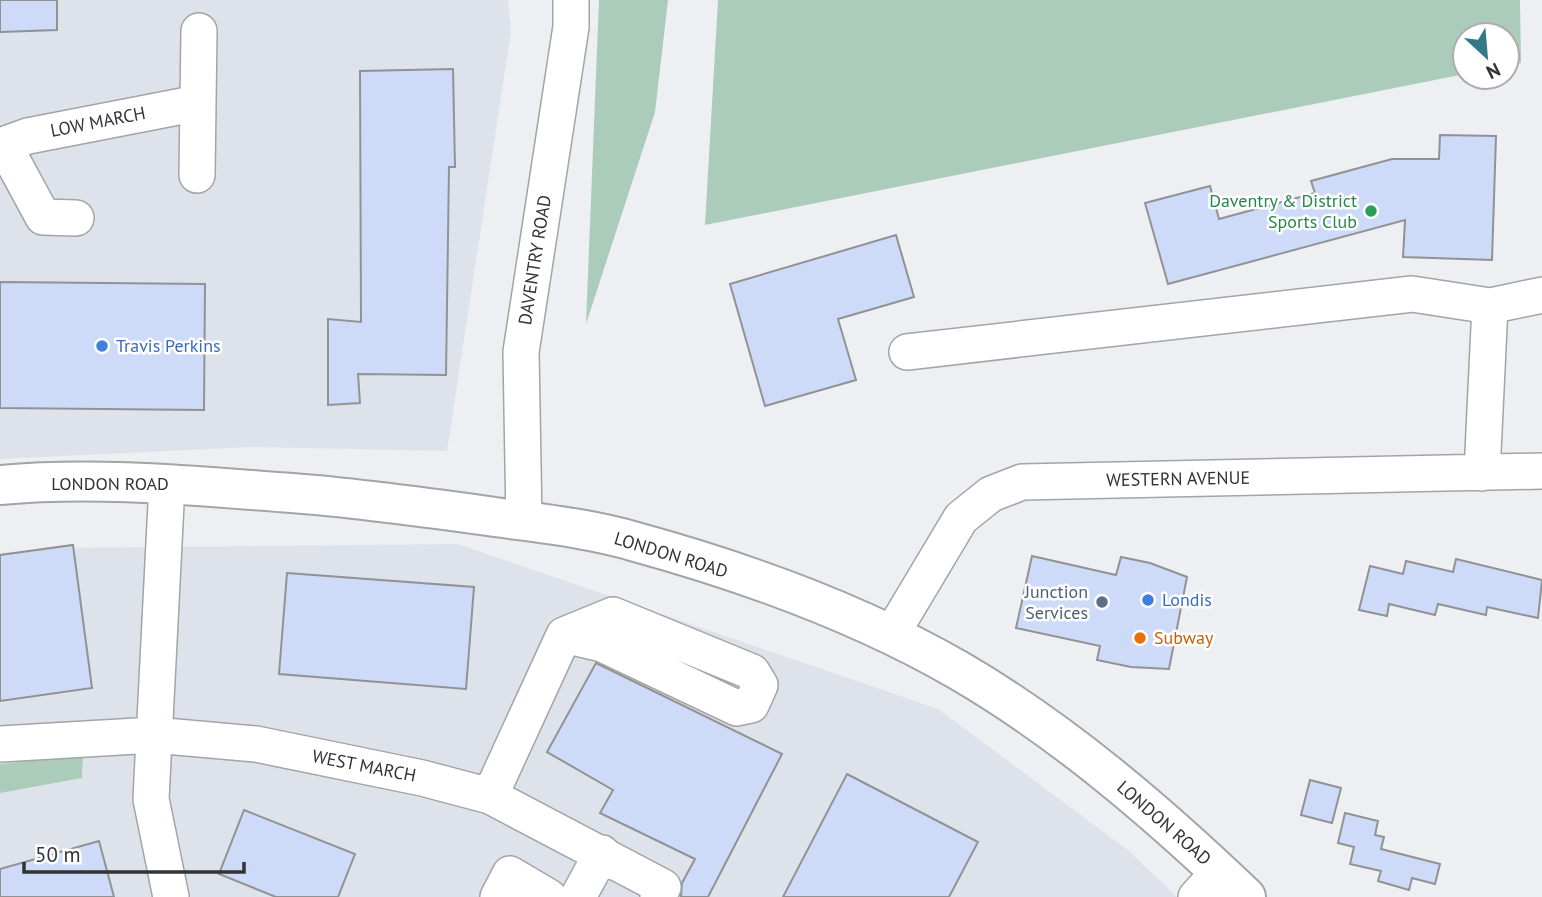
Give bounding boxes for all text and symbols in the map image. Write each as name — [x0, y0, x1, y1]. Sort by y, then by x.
north arrow — [1451, 21, 1521, 91]
text: N — [1483, 58, 1504, 85]
street label: LOW MARCH — [48, 101, 147, 142]
place label: Daventry & District Sports Club — [1209, 189, 1357, 233]
street label: DAVENTRY ROAD — [513, 193, 556, 326]
marker: Daventry & District Sports Club — [1363, 203, 1379, 219]
place label: Travis Perkins — [116, 334, 221, 357]
marker: Travis Perkins — [94, 338, 110, 354]
street label: WESTERN AVENUE — [1106, 466, 1250, 491]
street label: LONDON ROAD — [51, 472, 169, 495]
street label: LONDON ROAD — [612, 526, 731, 583]
place label: Junction Services — [1024, 580, 1088, 624]
place label: Londis — [1162, 588, 1212, 611]
marker: Londis — [1140, 592, 1156, 608]
marker: Junction Services — [1094, 594, 1110, 610]
place label: Subway — [1154, 626, 1214, 649]
marker: Subway — [1132, 630, 1148, 646]
street label: WEST MARCH — [310, 744, 418, 787]
street label: LONDON ROAD — [1112, 775, 1216, 870]
scale bar — [24, 830, 245, 874]
text: 50 m — [35, 841, 81, 868]

